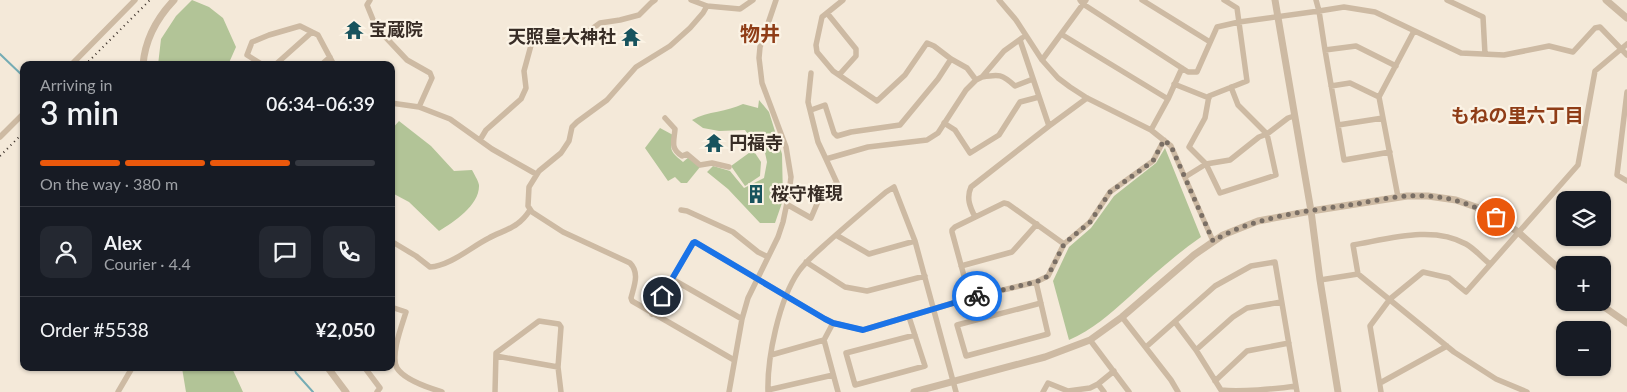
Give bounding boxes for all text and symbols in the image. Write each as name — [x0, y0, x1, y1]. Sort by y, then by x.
place label: 宝蔵院 — [369, 18, 423, 40]
temple icon: 宝蔵院 — [343, 19, 365, 41]
district label: 物井 — [740, 21, 780, 45]
place label: 天照皇大神社 — [508, 25, 616, 47]
temple icon: 天照皇大神社 — [620, 26, 642, 48]
text: Arriving in — [40, 75, 113, 94]
text: 06:34–06:39 — [266, 92, 375, 115]
text: 3 min — [40, 93, 119, 132]
district label: もねの里六丁目 — [1450, 103, 1584, 126]
place label: 円福寺 — [729, 131, 783, 153]
temple icon: 円福寺 — [703, 132, 725, 154]
text: On the way · 380 m — [40, 174, 178, 193]
place label: 桜守権現 — [771, 182, 843, 204]
building icon: 桜守権現 — [745, 183, 767, 205]
map controls — [1556, 191, 1611, 376]
button: layers — [1556, 191, 1611, 246]
pin — [1475, 196, 1517, 238]
icon: bag — [1482, 203, 1510, 231]
button: person — [40, 226, 92, 278]
button: chat — [259, 226, 311, 278]
button: phone — [323, 226, 375, 278]
text: Alex — [104, 231, 142, 254]
text: Courier · 4.4 — [104, 254, 191, 273]
button: + — [1556, 256, 1611, 311]
courier — [952, 271, 1002, 321]
pin — [641, 275, 683, 317]
icon: home — [648, 282, 676, 310]
icon: bike — [963, 282, 991, 310]
text: Order #5538 — [40, 318, 149, 341]
text: ¥2,050 — [315, 318, 375, 341]
button: − — [1556, 321, 1611, 376]

